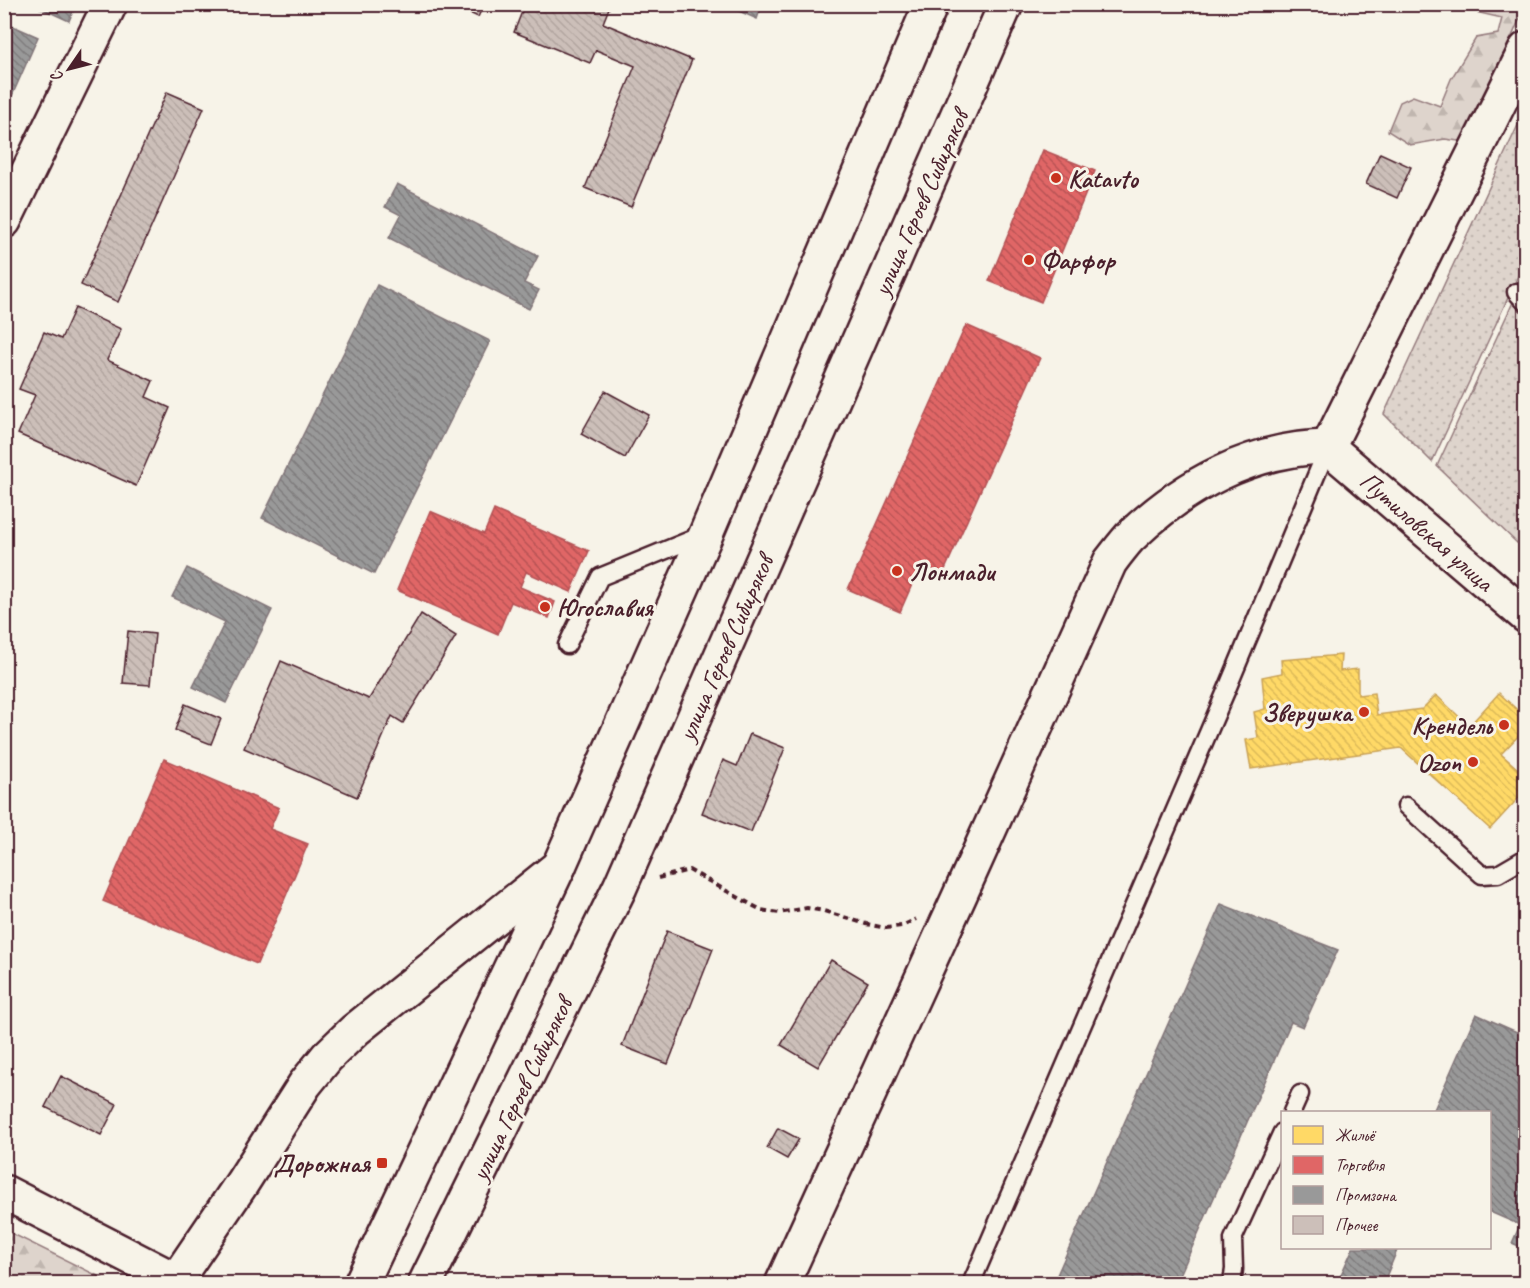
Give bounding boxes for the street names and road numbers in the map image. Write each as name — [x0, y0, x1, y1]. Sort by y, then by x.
street label: улица Героев Сибиряков — [864, 101, 978, 303]
street label: Путиловская улица — [1353, 464, 1502, 600]
street label: улица Героев Сибиряков — [669, 546, 783, 748]
street label: улица Героев Сибиряков — [462, 988, 582, 1188]

